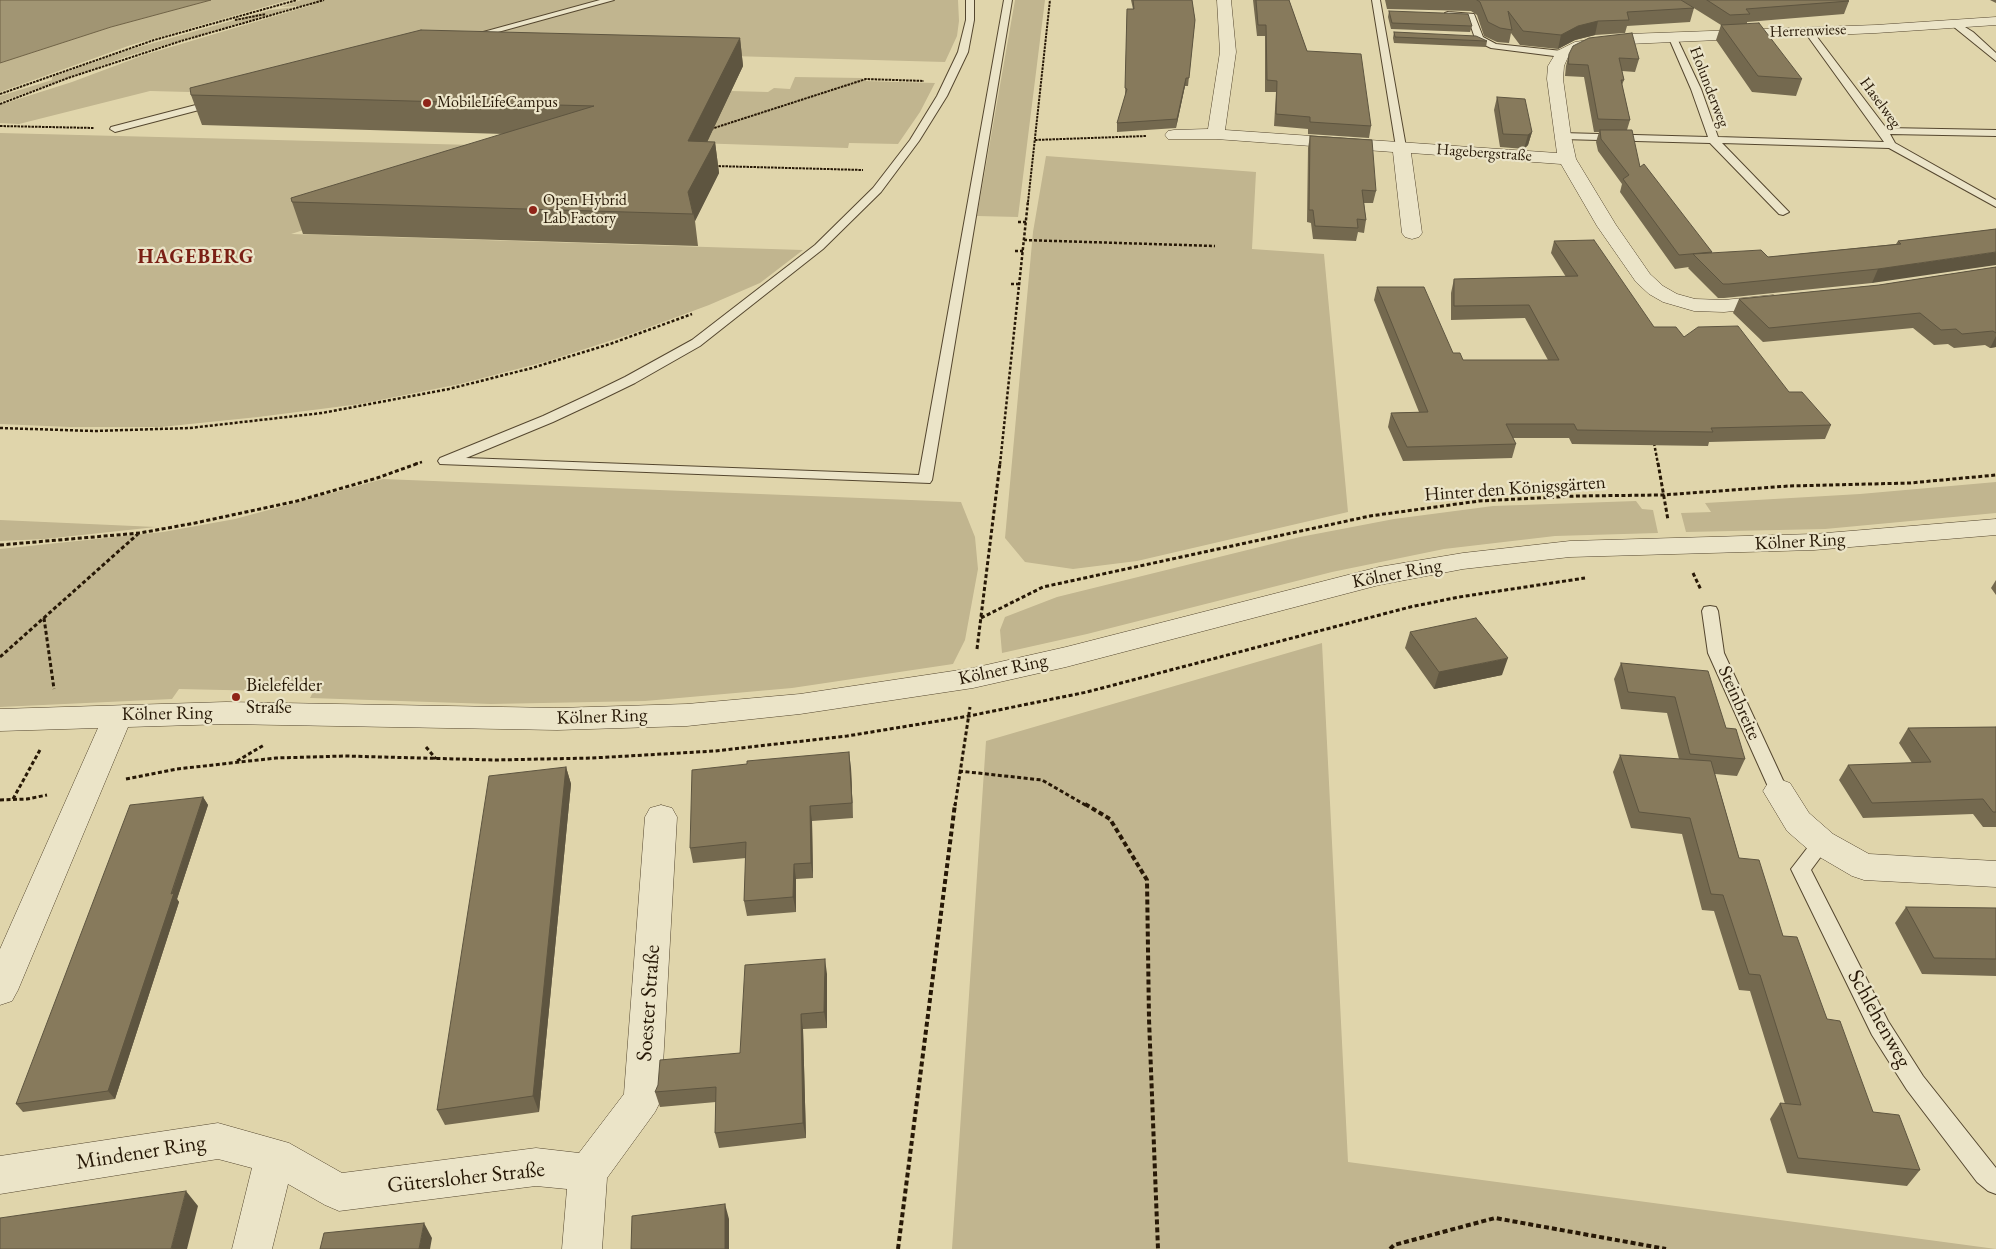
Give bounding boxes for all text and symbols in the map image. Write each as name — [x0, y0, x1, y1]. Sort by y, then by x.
street label: Herrenwiese — [1769, 20, 1847, 42]
street label: Holunderweg — [1685, 44, 1733, 130]
street label: Haselweg — [1855, 74, 1905, 132]
place label: MobileLifeCampus — [437, 93, 558, 113]
marker: MobileLifeCampus — [421, 97, 433, 109]
street label: Hagebergstraße — [1436, 140, 1532, 166]
place label: Open Hybrid Lab Factory — [543, 191, 627, 229]
marker: Open Hybrid Lab Factory — [527, 204, 539, 216]
district label: HAGEBERG — [137, 246, 255, 270]
street label: Hinter den Königsgärten — [1424, 471, 1606, 507]
street label: Kölner Ring — [1754, 528, 1846, 556]
street label: Kölner Ring — [1350, 554, 1444, 594]
street label: Kölner Ring — [956, 649, 1050, 691]
street label: Steinbreite — [1713, 663, 1765, 743]
place label: Bielefelder Straße — [246, 675, 322, 719]
marker: Bielefelder Straße — [230, 691, 242, 703]
street label: Kölner Ring — [121, 702, 213, 726]
street label: Kölner Ring — [556, 704, 648, 730]
street label: Soester Straße — [632, 944, 666, 1062]
street label: Schlehenweg — [1841, 965, 1917, 1073]
street label: Mindener Ring — [74, 1130, 208, 1176]
street label: Gütersloher Straße — [386, 1157, 546, 1199]

